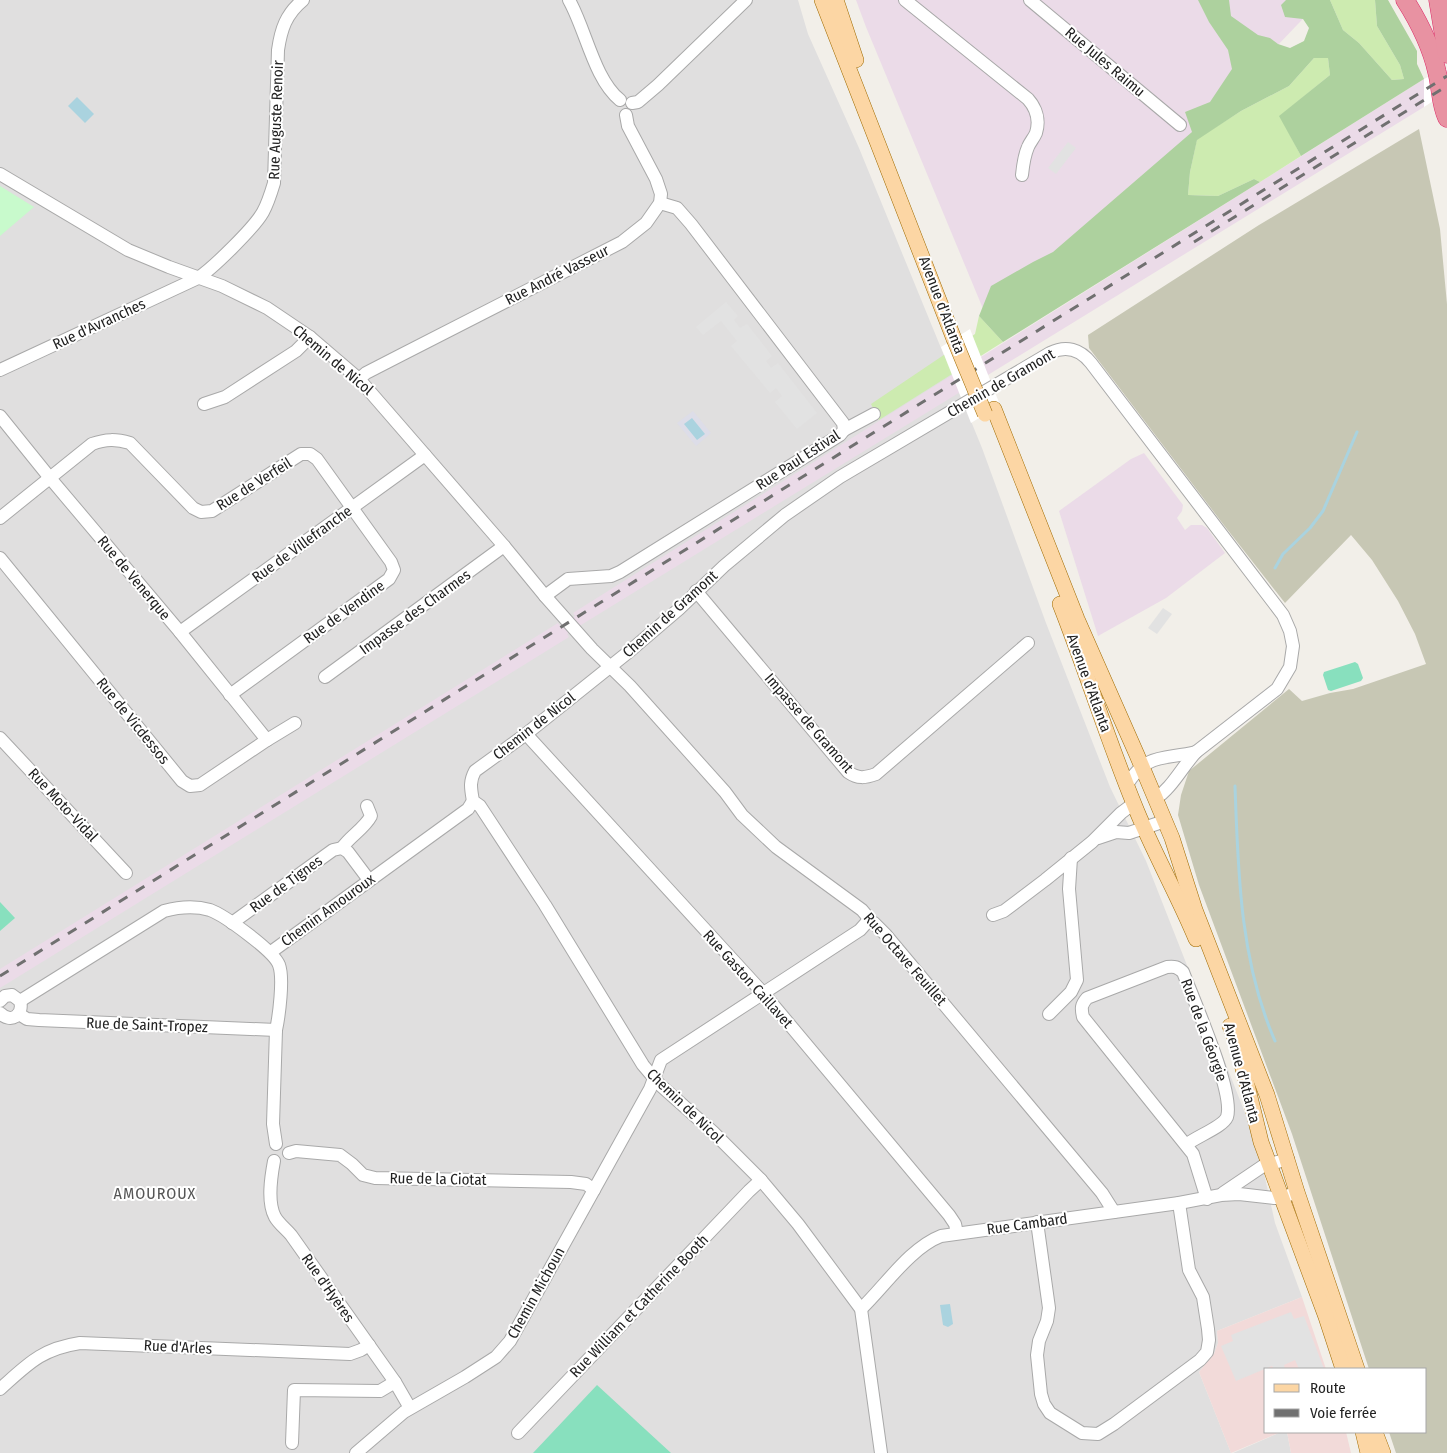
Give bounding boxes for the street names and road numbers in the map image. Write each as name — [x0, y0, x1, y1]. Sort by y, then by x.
street label: Rue Jules Raimu — [1061, 23, 1149, 101]
street label: Rue Auguste Renoir — [265, 59, 287, 180]
street label: Rue André Vasseur — [502, 241, 613, 309]
street label: Avenue d'Atlanta — [915, 254, 969, 356]
street label: Rue d'Avranches — [50, 295, 148, 353]
street label: Chemin de Nicol — [289, 321, 377, 399]
street label: Chemin de Gramont — [944, 345, 1058, 421]
street label: Rue Paul Estival — [753, 426, 843, 494]
street label: Rue de Verfeil — [213, 454, 295, 514]
street label: Rue de Villefranche — [249, 502, 355, 586]
street label: Rue de Venerque — [94, 532, 174, 624]
street label: Impasse des Charmes — [356, 566, 474, 658]
street label: Chemin de Gramont — [619, 567, 721, 661]
street label: Rue de Vendine — [300, 577, 388, 647]
street label: Avenue d'Atlanta — [1063, 631, 1115, 735]
street label: Impasse de Gramont — [761, 670, 857, 777]
street label: Rue de Vicdessos — [93, 674, 173, 768]
street label: Chemin de Nicol — [489, 688, 579, 764]
street label: Rue Moto-Vidal — [24, 765, 102, 845]
street label: Rue de Tignes — [246, 852, 326, 916]
street label: Chemin Amouroux — [277, 870, 379, 950]
street label: Rue Octave Feuillet — [860, 909, 950, 1009]
street label: Rue Gaston Caillavet — [699, 926, 797, 1032]
street label: Rue de la Géorgie — [1177, 976, 1231, 1084]
street label: Rue de Saint-Tropez — [86, 1014, 208, 1036]
street label: Avenue d'Atlanta — [1220, 1021, 1264, 1125]
street label: Chemin de Nicol — [643, 1065, 727, 1147]
street label: Rue de la Ciotat — [389, 1169, 487, 1189]
street label: Rue Cambard — [985, 1209, 1069, 1239]
street label: Rue William et Catherine Booth — [566, 1231, 712, 1381]
street label: Chemin Michoun — [503, 1244, 569, 1342]
street label: Rue d'Hyères — [298, 1250, 358, 1326]
street label: Rue d'Arles — [143, 1336, 213, 1358]

